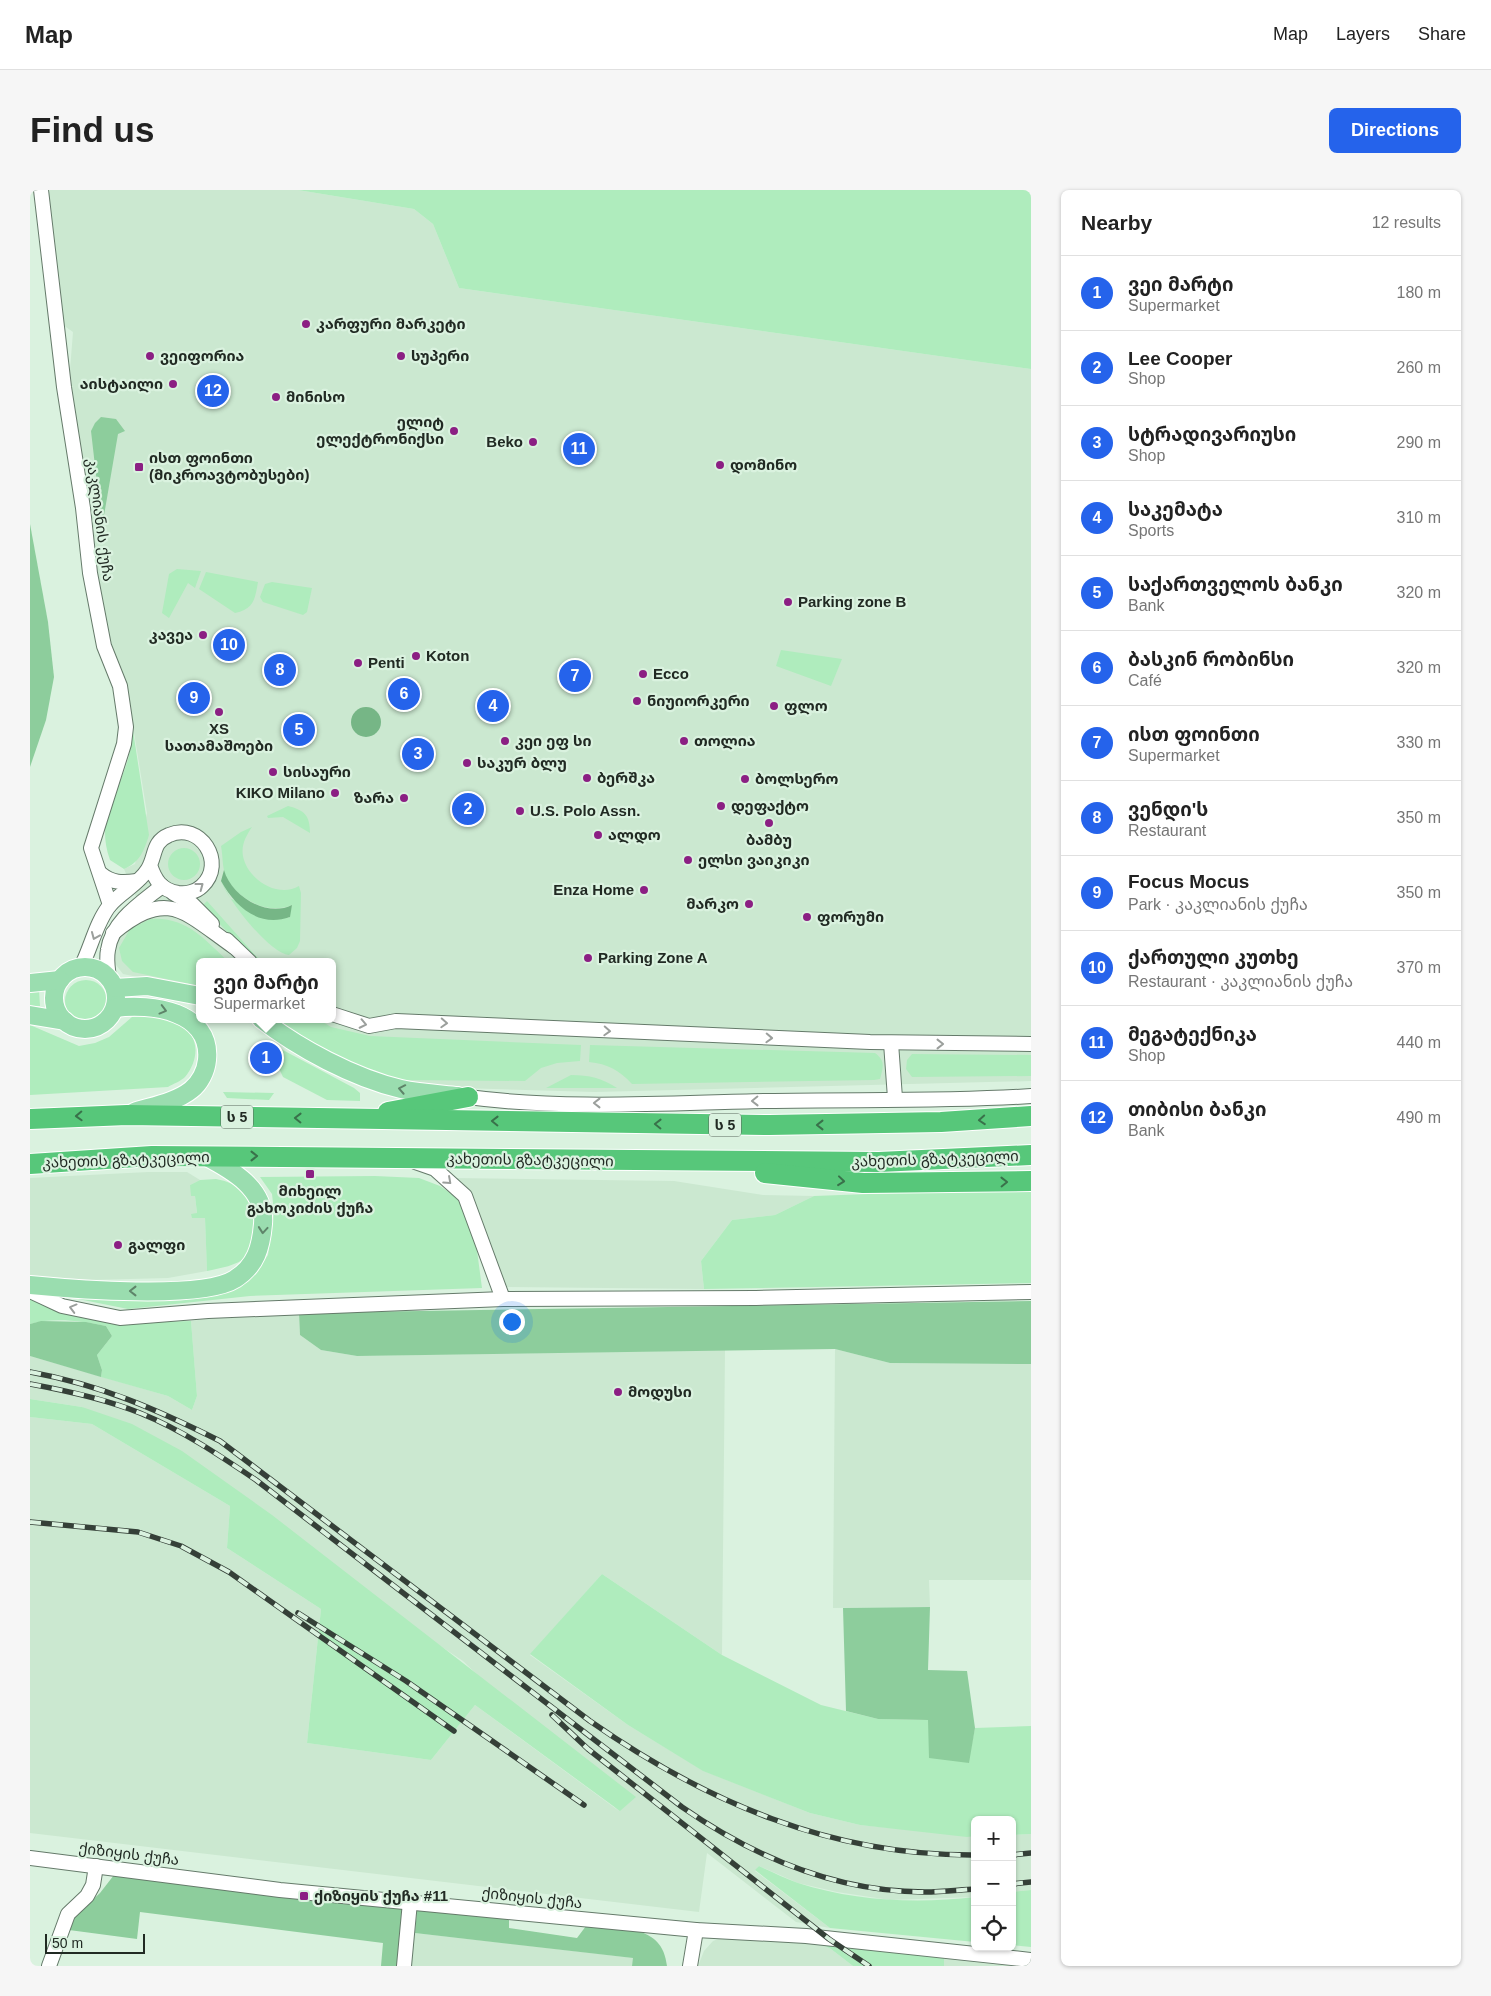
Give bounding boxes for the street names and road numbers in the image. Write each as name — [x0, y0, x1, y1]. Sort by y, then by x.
street label: კაკლიანის ქუჩა — [82, 457, 118, 583]
road number: ს 5 — [221, 1106, 253, 1129]
road number: ს 5 — [709, 1114, 741, 1136]
street label: კახეთის გზატკეცილი — [851, 1147, 1019, 1171]
street label: კახეთის გზატკეცილი — [42, 1148, 210, 1172]
street label: კახეთის გზატკეცილი — [446, 1150, 614, 1170]
street label: ქიზიყის ქუჩა — [78, 1839, 180, 1869]
street label: ქიზიყის ქუჩა — [481, 1884, 583, 1912]

